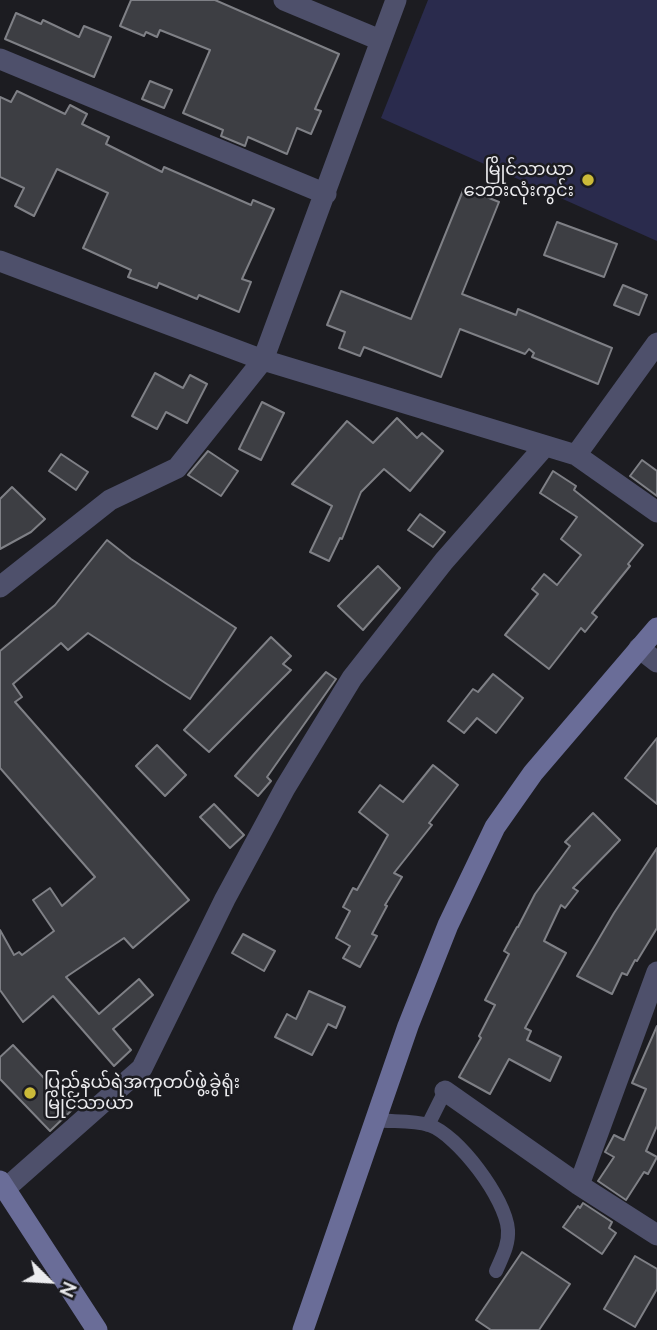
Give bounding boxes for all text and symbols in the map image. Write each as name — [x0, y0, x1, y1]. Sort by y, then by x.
place label: မြိုင်သာယာ ဘေားလုံးကွင်း — [464, 159, 574, 202]
marker: မြိုင်သာယာ ဘေားလုံးကွင်း — [580, 172, 596, 188]
place label: ပြည်နယ်ရဲအကူတပ်ဖွဲ့ခွဲရုံး မြိုင်သာယာ — [44, 1072, 240, 1114]
marker: ပြည်နယ်ရဲအကူတပ်ဖွဲ့ခွဲရုံး မြိုင်သာယာ — [22, 1085, 38, 1101]
north arrow — [14, 1246, 84, 1316]
text: N — [54, 1278, 82, 1301]

